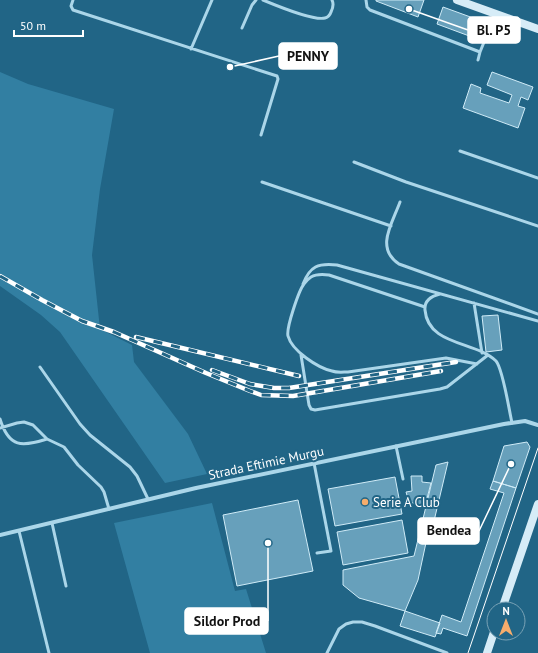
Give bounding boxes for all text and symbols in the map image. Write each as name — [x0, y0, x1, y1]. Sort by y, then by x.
scale bar — [14, 12, 83, 38]
callout: Bl. P5 — [468, 17, 520, 43]
text: 50 m — [20, 18, 46, 33]
text: Bl. P5 — [477, 21, 511, 39]
callout: PENNY — [279, 43, 337, 69]
text: PENNY — [287, 47, 330, 65]
street label: Strada Eftimie Murgu — [207, 442, 325, 484]
place label: Serie A Club — [373, 494, 440, 511]
marker: Serie A Club — [360, 497, 370, 507]
callout: Bendea — [418, 518, 479, 544]
text: Bendea — [427, 521, 471, 539]
north arrow — [486, 601, 526, 641]
text: N — [502, 604, 510, 618]
callout: Sildor Prod — [185, 608, 268, 634]
text: Sildor Prod — [194, 612, 260, 630]

